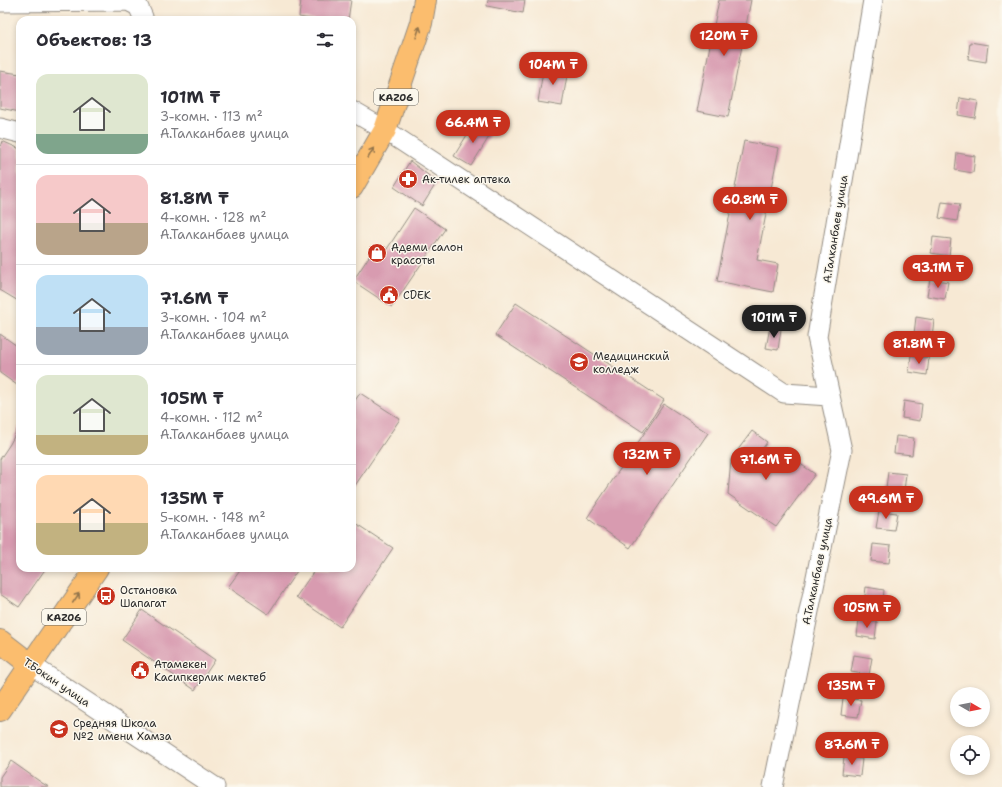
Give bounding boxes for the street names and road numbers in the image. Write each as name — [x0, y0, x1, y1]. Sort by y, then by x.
road number: KАZ06 — [374, 89, 418, 105]
street label: А.Талканбаев улица — [820, 174, 851, 284]
street label: А.Талканбаев улица — [799, 516, 836, 626]
road number: KАZ06 — [42, 609, 86, 625]
street label: Т.Бокин улица — [20, 655, 93, 710]

